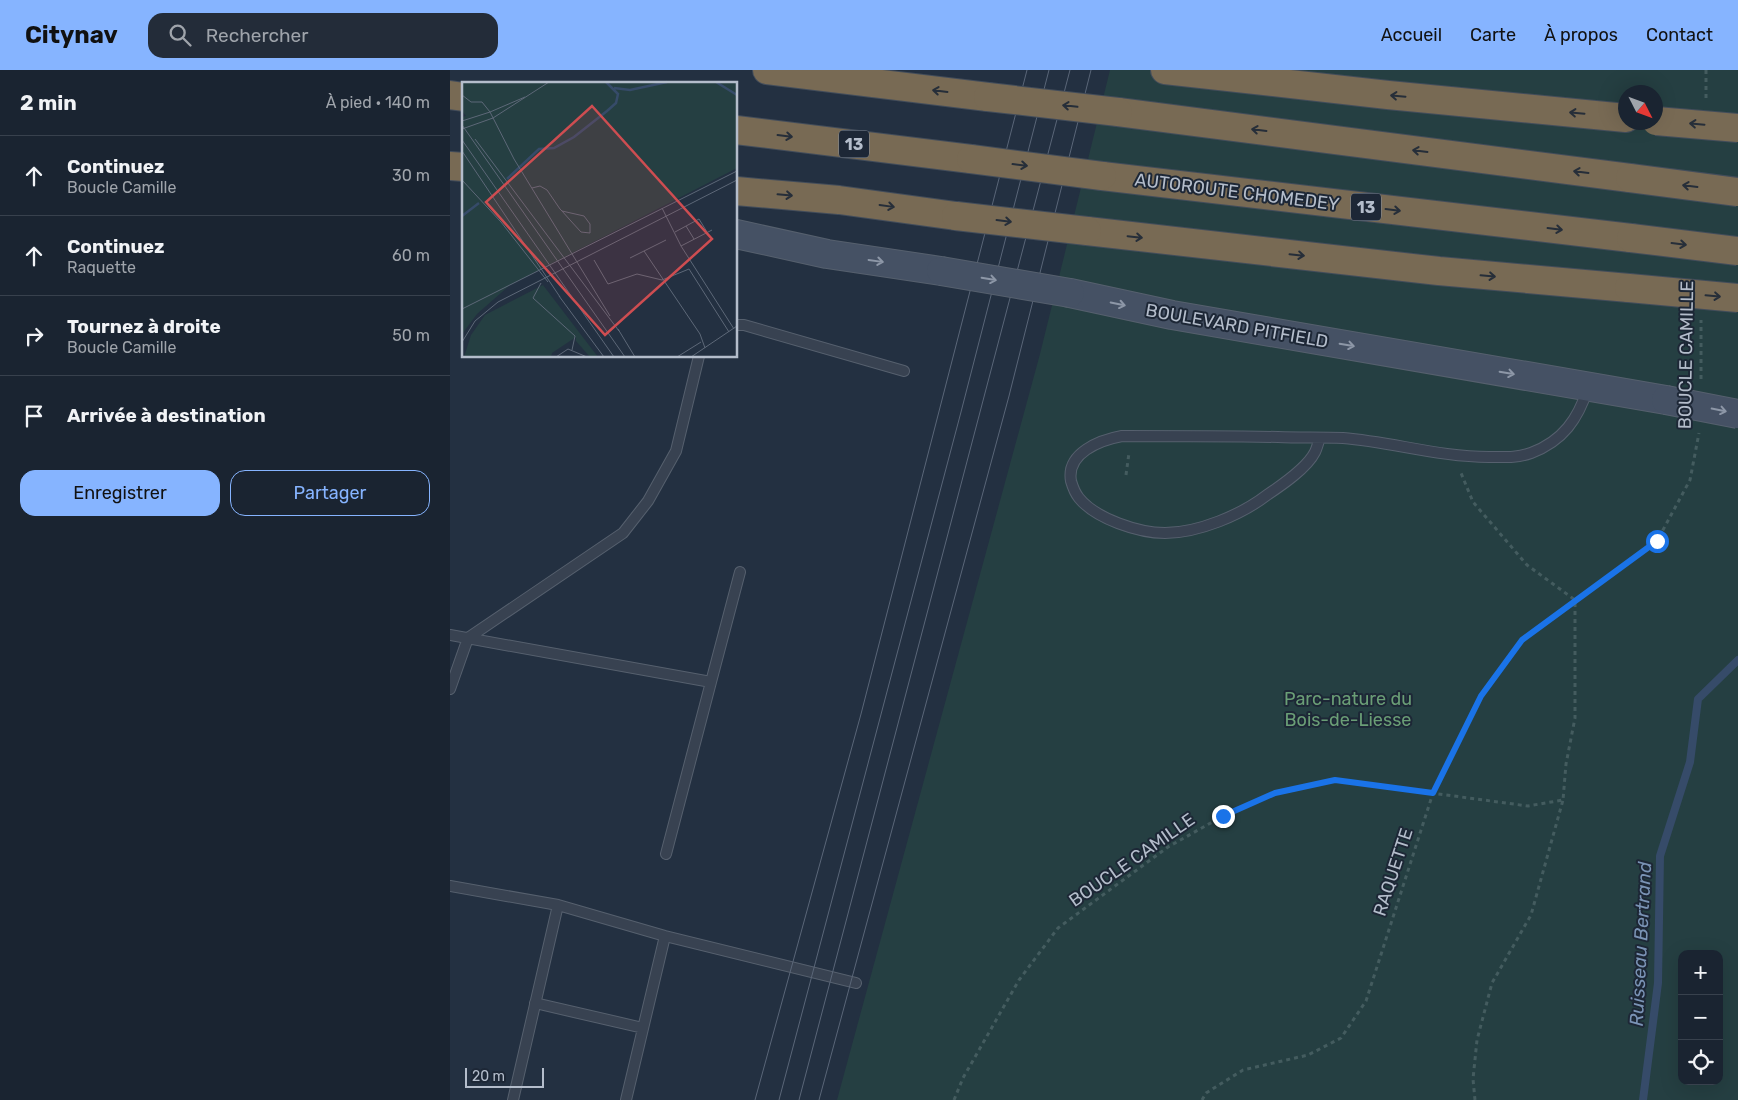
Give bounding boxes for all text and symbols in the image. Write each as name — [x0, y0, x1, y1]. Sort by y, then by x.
search box — [148, 13, 498, 58]
text: Citynav — [25, 21, 118, 49]
icon: search — [166, 21, 194, 49]
text: Rechercher — [206, 24, 308, 47]
text: Accueil — [1381, 24, 1442, 46]
text: Carte — [1470, 24, 1516, 46]
text: À propos — [1544, 24, 1618, 46]
text: Contact — [1646, 24, 1713, 46]
inset map — [462, 82, 738, 358]
north arrow — [1618, 85, 1663, 130]
one-way arrow — [932, 86, 948, 96]
text: 2 min — [20, 90, 77, 115]
one-way arrow — [1390, 91, 1406, 101]
text: À pied · 140 m — [326, 93, 430, 112]
one-way arrow — [1062, 101, 1078, 111]
one-way arrow — [1569, 108, 1585, 118]
one-way arrow — [1689, 120, 1705, 129]
one-way arrow — [1251, 125, 1267, 135]
one-way arrow — [776, 131, 792, 141]
road number: 13 — [839, 131, 869, 158]
one-way arrow — [1413, 146, 1429, 156]
text: Continuez — [67, 155, 165, 178]
one-way arrow — [1011, 160, 1027, 170]
icon: ahead — [20, 162, 48, 190]
text: 30 m — [392, 166, 430, 185]
one-way arrow — [1574, 167, 1590, 177]
street label: AUTOROUTE CHOMEDEY — [1133, 169, 1341, 216]
text: Boucle Camille — [67, 178, 176, 197]
one-way arrow — [1682, 181, 1698, 191]
one-way arrow — [777, 190, 793, 200]
road number: 13 — [1351, 194, 1381, 220]
one-way arrow — [879, 201, 895, 211]
one-way arrow — [1385, 205, 1401, 215]
one-way arrow — [996, 216, 1012, 226]
one-way arrow — [1546, 224, 1562, 234]
one-way arrow — [1127, 232, 1143, 242]
text: Continuez — [67, 235, 165, 258]
one-way arrow — [1671, 239, 1687, 249]
icon: ahead — [20, 242, 48, 270]
text: 60 m — [392, 246, 430, 265]
one-way arrow — [1288, 250, 1304, 260]
one-way arrow — [867, 256, 883, 266]
text: Raquette — [67, 258, 136, 277]
one-way arrow — [1479, 271, 1495, 280]
one-way arrow — [981, 275, 997, 285]
street label: BOUCLE CAMILLE — [1674, 281, 1698, 429]
one-way arrow — [1704, 291, 1720, 301]
one-way arrow — [1110, 299, 1126, 309]
street label: BOULEVARD PITFIELD — [1144, 299, 1330, 353]
text: Tournez à droite — [67, 315, 221, 338]
icon: right — [20, 322, 48, 350]
text: 50 m — [392, 326, 430, 345]
text: Boucle Camille — [67, 338, 176, 357]
one-way arrow — [1338, 341, 1354, 351]
one-way arrow — [1498, 368, 1514, 378]
icon: arrive — [20, 402, 48, 430]
text: Arrivée à destination — [67, 404, 266, 427]
one-way arrow — [1711, 406, 1727, 416]
button: Enregistrer — [20, 470, 220, 516]
button: Partager — [230, 470, 430, 516]
route start — [1646, 530, 1669, 553]
park label: Parc-nature du Bois-de-Liesse — [1284, 688, 1412, 731]
route end — [1212, 805, 1235, 828]
street label: BOUCLE CAMILLE — [1065, 808, 1199, 912]
street label: RAQUETTE — [1368, 825, 1418, 919]
water label: Ruisseau Bertrand — [1625, 860, 1656, 1027]
map controls — [1678, 950, 1723, 1085]
button: + — [1678, 950, 1723, 995]
button: − — [1678, 995, 1723, 1040]
button: locate — [1678, 1040, 1723, 1085]
scale bar — [465, 1065, 544, 1088]
text: 20 m — [472, 1068, 505, 1085]

